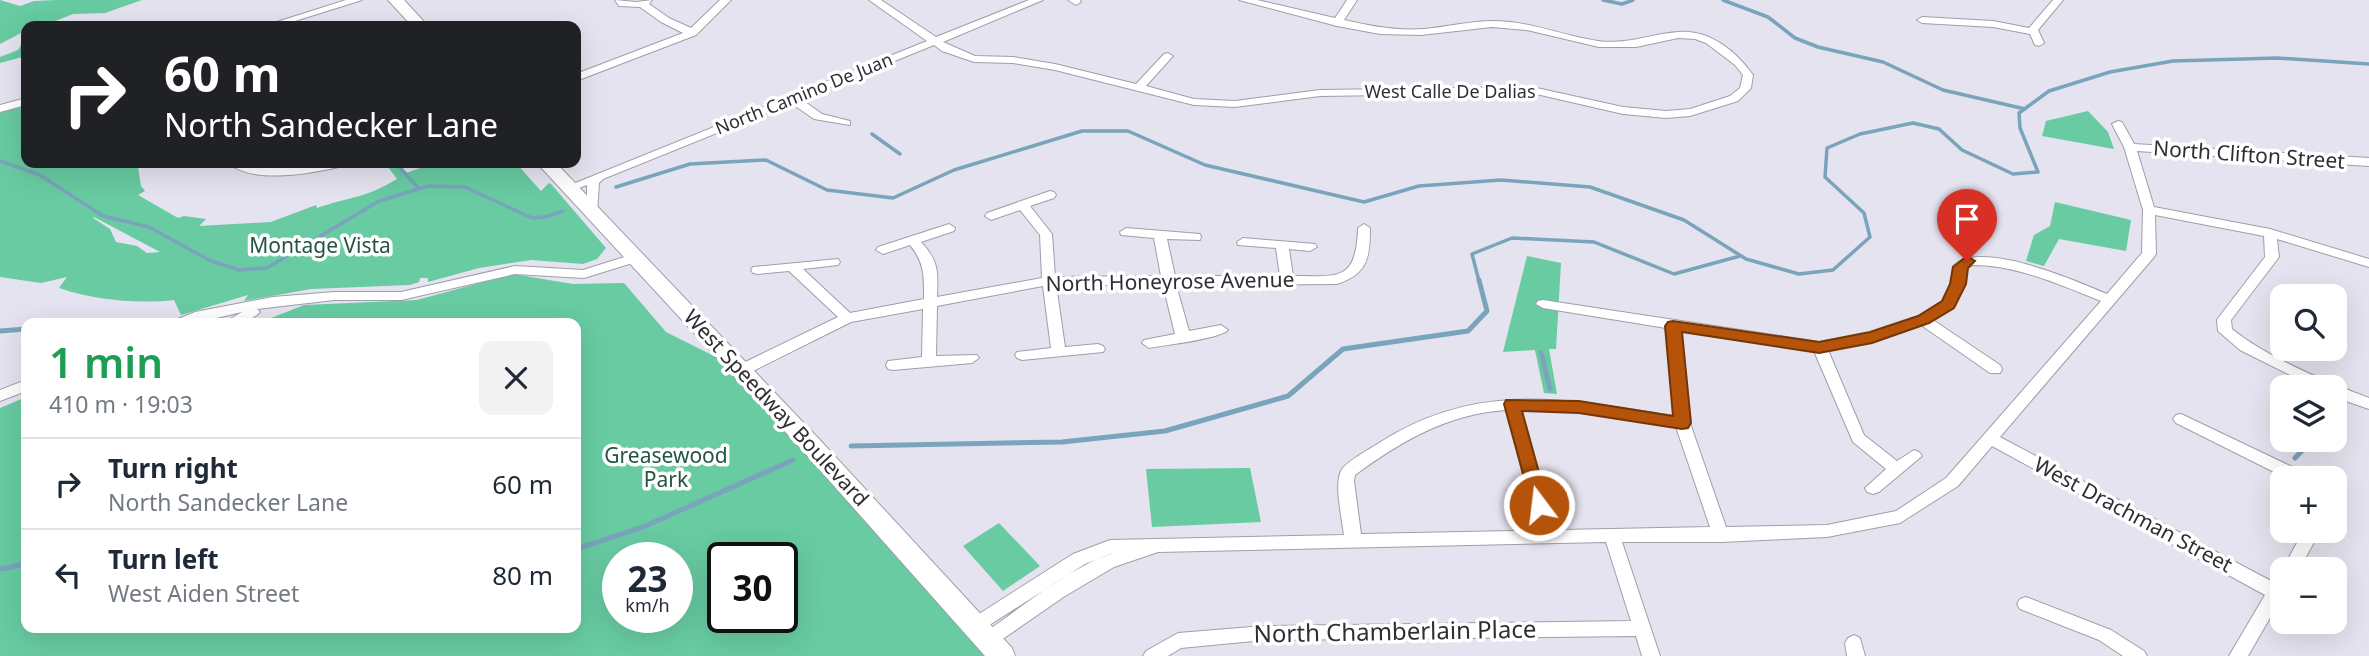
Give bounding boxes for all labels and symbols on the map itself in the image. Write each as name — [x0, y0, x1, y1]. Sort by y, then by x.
street label: North Camino De Juan — [711, 47, 896, 140]
street label: West Calle De Dalias — [1364, 79, 1536, 103]
street label: North Clifton Street — [2152, 133, 2346, 175]
pin — [1937, 189, 1997, 261]
park label: Montage Vista — [249, 231, 391, 259]
street label: North Honeyrose Avenue — [1045, 265, 1295, 297]
street label: West Speedway Boulevard — [678, 303, 875, 512]
park label: Greasewood Park — [604, 441, 728, 493]
street label: West Drachman Street — [2029, 450, 2238, 579]
position arrow — [1502, 468, 1576, 542]
speed limit sign: 30 — [707, 542, 798, 633]
street label: North Chamberlain Place — [1253, 612, 1537, 649]

